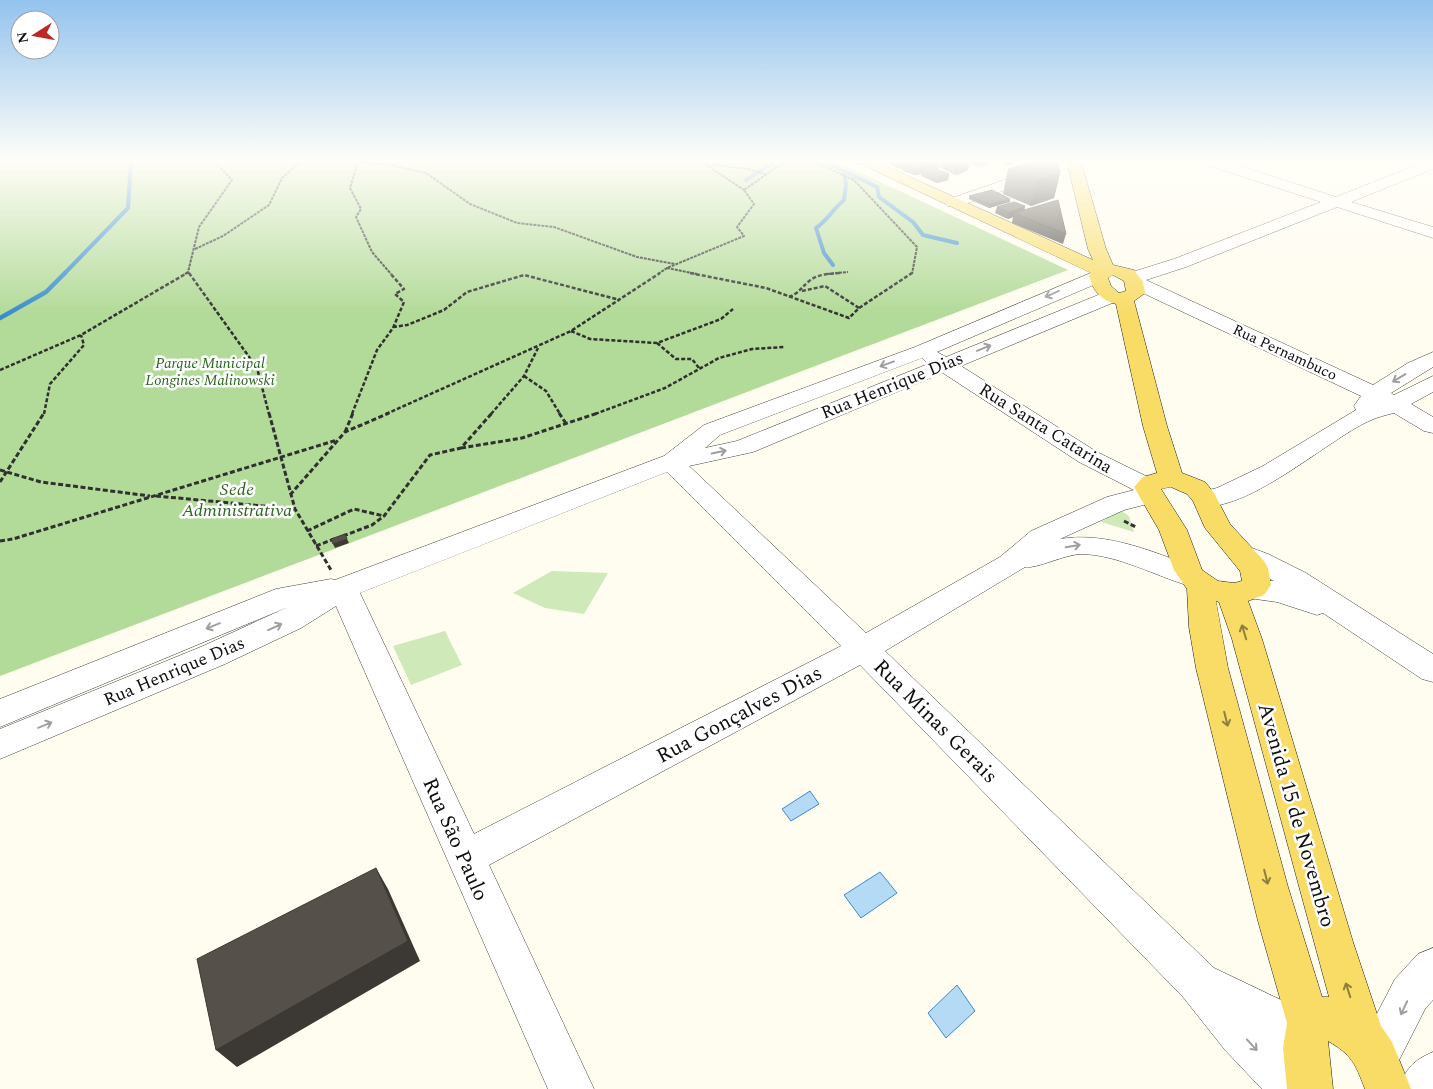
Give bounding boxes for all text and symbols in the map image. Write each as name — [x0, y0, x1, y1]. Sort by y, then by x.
north arrow — [10, 10, 60, 60]
text: N — [11, 30, 34, 45]
one-way arrow — [1045, 289, 1060, 299]
street label: Rua Pernambuco — [1229, 318, 1341, 387]
one-way arrow — [976, 343, 991, 353]
street label: Rua Henrique Dias — [817, 345, 967, 426]
park label: Parque Municipal Longines Malinowski — [145, 352, 275, 392]
one-way arrow — [879, 360, 895, 369]
one-way arrow — [1393, 373, 1407, 383]
street label: Rua Santa Catarina — [974, 376, 1118, 481]
one-way arrow — [710, 447, 726, 457]
park label: Sede Administrativa — [181, 476, 292, 524]
one-way arrow — [1065, 541, 1081, 551]
one-way arrow — [206, 621, 221, 631]
one-way arrow — [267, 622, 282, 632]
one-way arrow — [1239, 625, 1249, 641]
street label: Rua Henrique Dias — [99, 629, 249, 713]
street label: Rua Minas Gerais — [866, 652, 1005, 791]
street label: Rua Gonçalves Dias — [651, 658, 828, 772]
street label: Avenida 15 de Novembro — [1249, 699, 1343, 931]
one-way arrow — [1222, 711, 1232, 727]
one-way arrow — [37, 720, 52, 730]
street label: Rua São Paulo — [414, 773, 497, 906]
one-way arrow — [1262, 868, 1271, 884]
one-way arrow — [1343, 983, 1352, 998]
one-way arrow — [1398, 1000, 1408, 1015]
one-way arrow — [1246, 1039, 1258, 1052]

